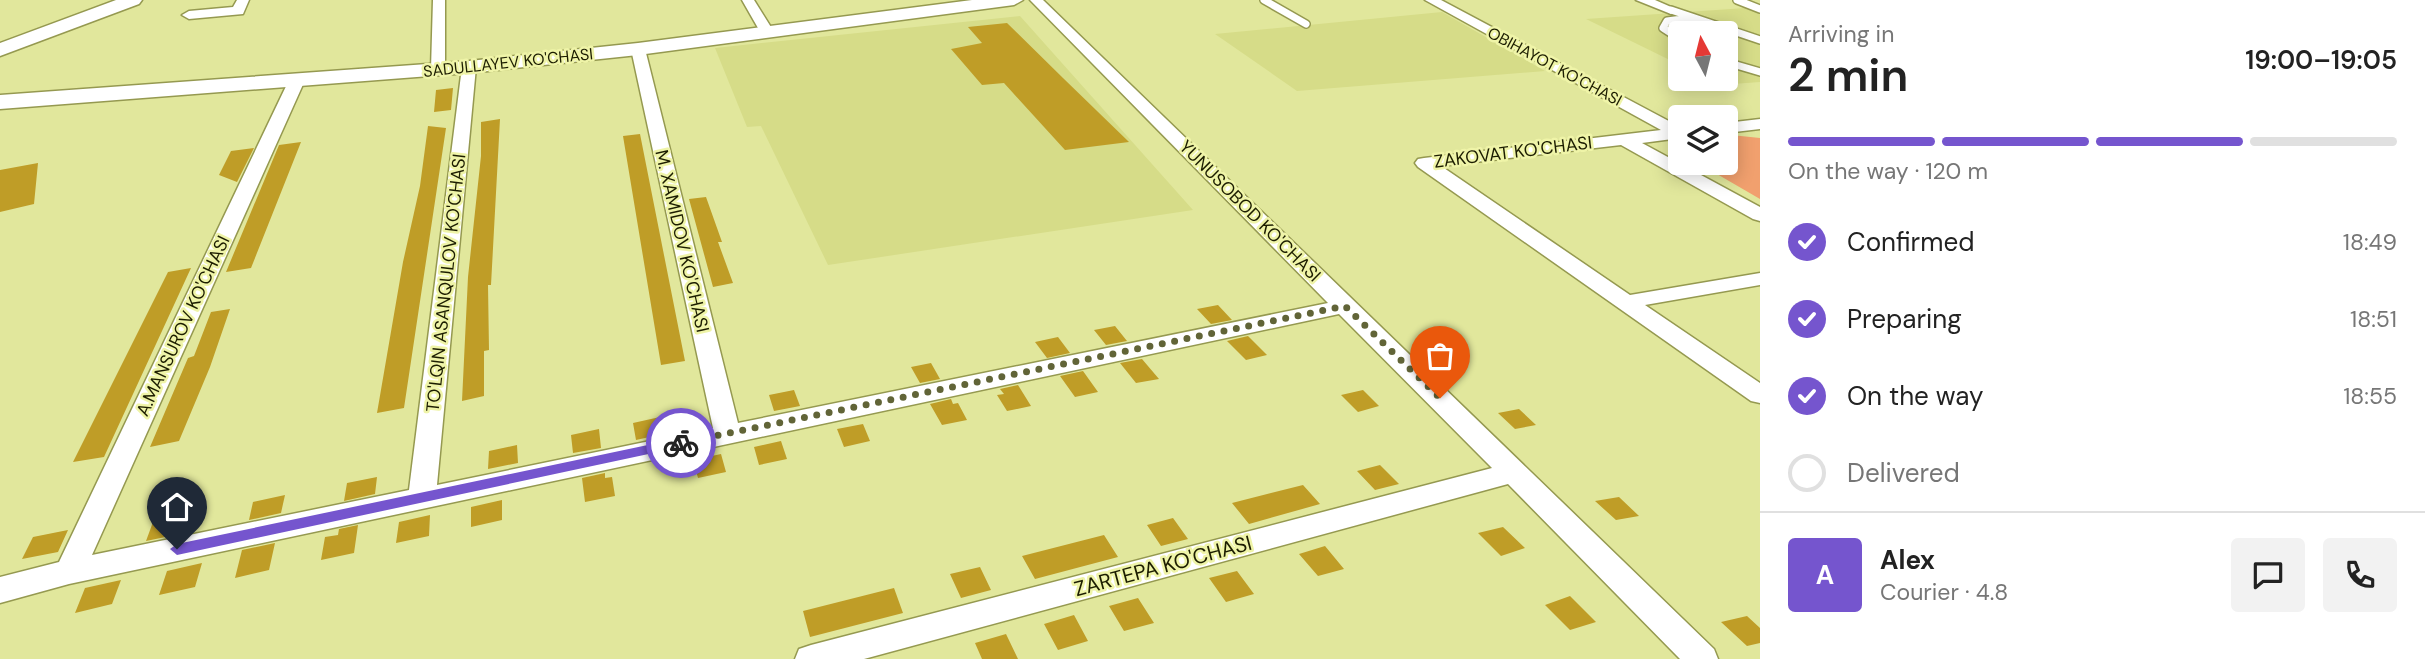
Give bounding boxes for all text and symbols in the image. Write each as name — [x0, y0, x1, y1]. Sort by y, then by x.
text: Arriving in — [1788, 19, 1894, 49]
north arrow — [1668, 21, 1738, 91]
map controls — [1668, 21, 1738, 175]
street label: OBIHAYOT KO'CHASI — [1484, 22, 1626, 111]
street label: SADULLAYEV KO'CHASI — [422, 43, 594, 82]
text: 19:00–19:05 — [2245, 43, 2397, 77]
text: 2 min — [1788, 45, 1908, 105]
button: layers — [1668, 105, 1738, 175]
street label: ZAKOVAT KO'CHASI — [1433, 130, 1593, 174]
street label: YUNUSOBOD KO'CHASI — [1174, 135, 1326, 287]
street label: M. XAMIDOV KO'CHASI — [649, 147, 715, 335]
street label: TO'LQIN ASANQULOV KO'CHASI — [421, 153, 471, 413]
text: On the way · 120 m — [1788, 156, 1988, 186]
icon: check — [1788, 223, 1826, 261]
text: Confirmed — [1847, 225, 1974, 259]
text: 18:49 — [2343, 227, 2397, 257]
street label: A.MANSUROV KO'CHASI — [131, 232, 235, 420]
icon: check — [1788, 300, 1826, 338]
text: Preparing — [1847, 302, 1962, 336]
text: 18:51 — [2350, 304, 2397, 334]
pin — [1410, 326, 1470, 398]
icon: bag — [1421, 337, 1459, 375]
icon: check — [1788, 377, 1826, 415]
text: On the way — [1847, 379, 1983, 413]
text: 18:55 — [2343, 381, 2397, 411]
courier — [646, 408, 716, 478]
icon: bike — [662, 424, 700, 462]
text: Delivered — [1847, 456, 1960, 490]
pin — [147, 477, 207, 549]
icon: home — [158, 488, 196, 526]
street label: ZARTEPA KO'CHASI — [1071, 529, 1255, 603]
button: chat — [2231, 538, 2305, 612]
button: phone — [2323, 538, 2397, 612]
text: Alex — [1880, 543, 1935, 577]
text: A — [1816, 558, 1834, 592]
text: Courier · 4.8 — [1880, 577, 2008, 607]

